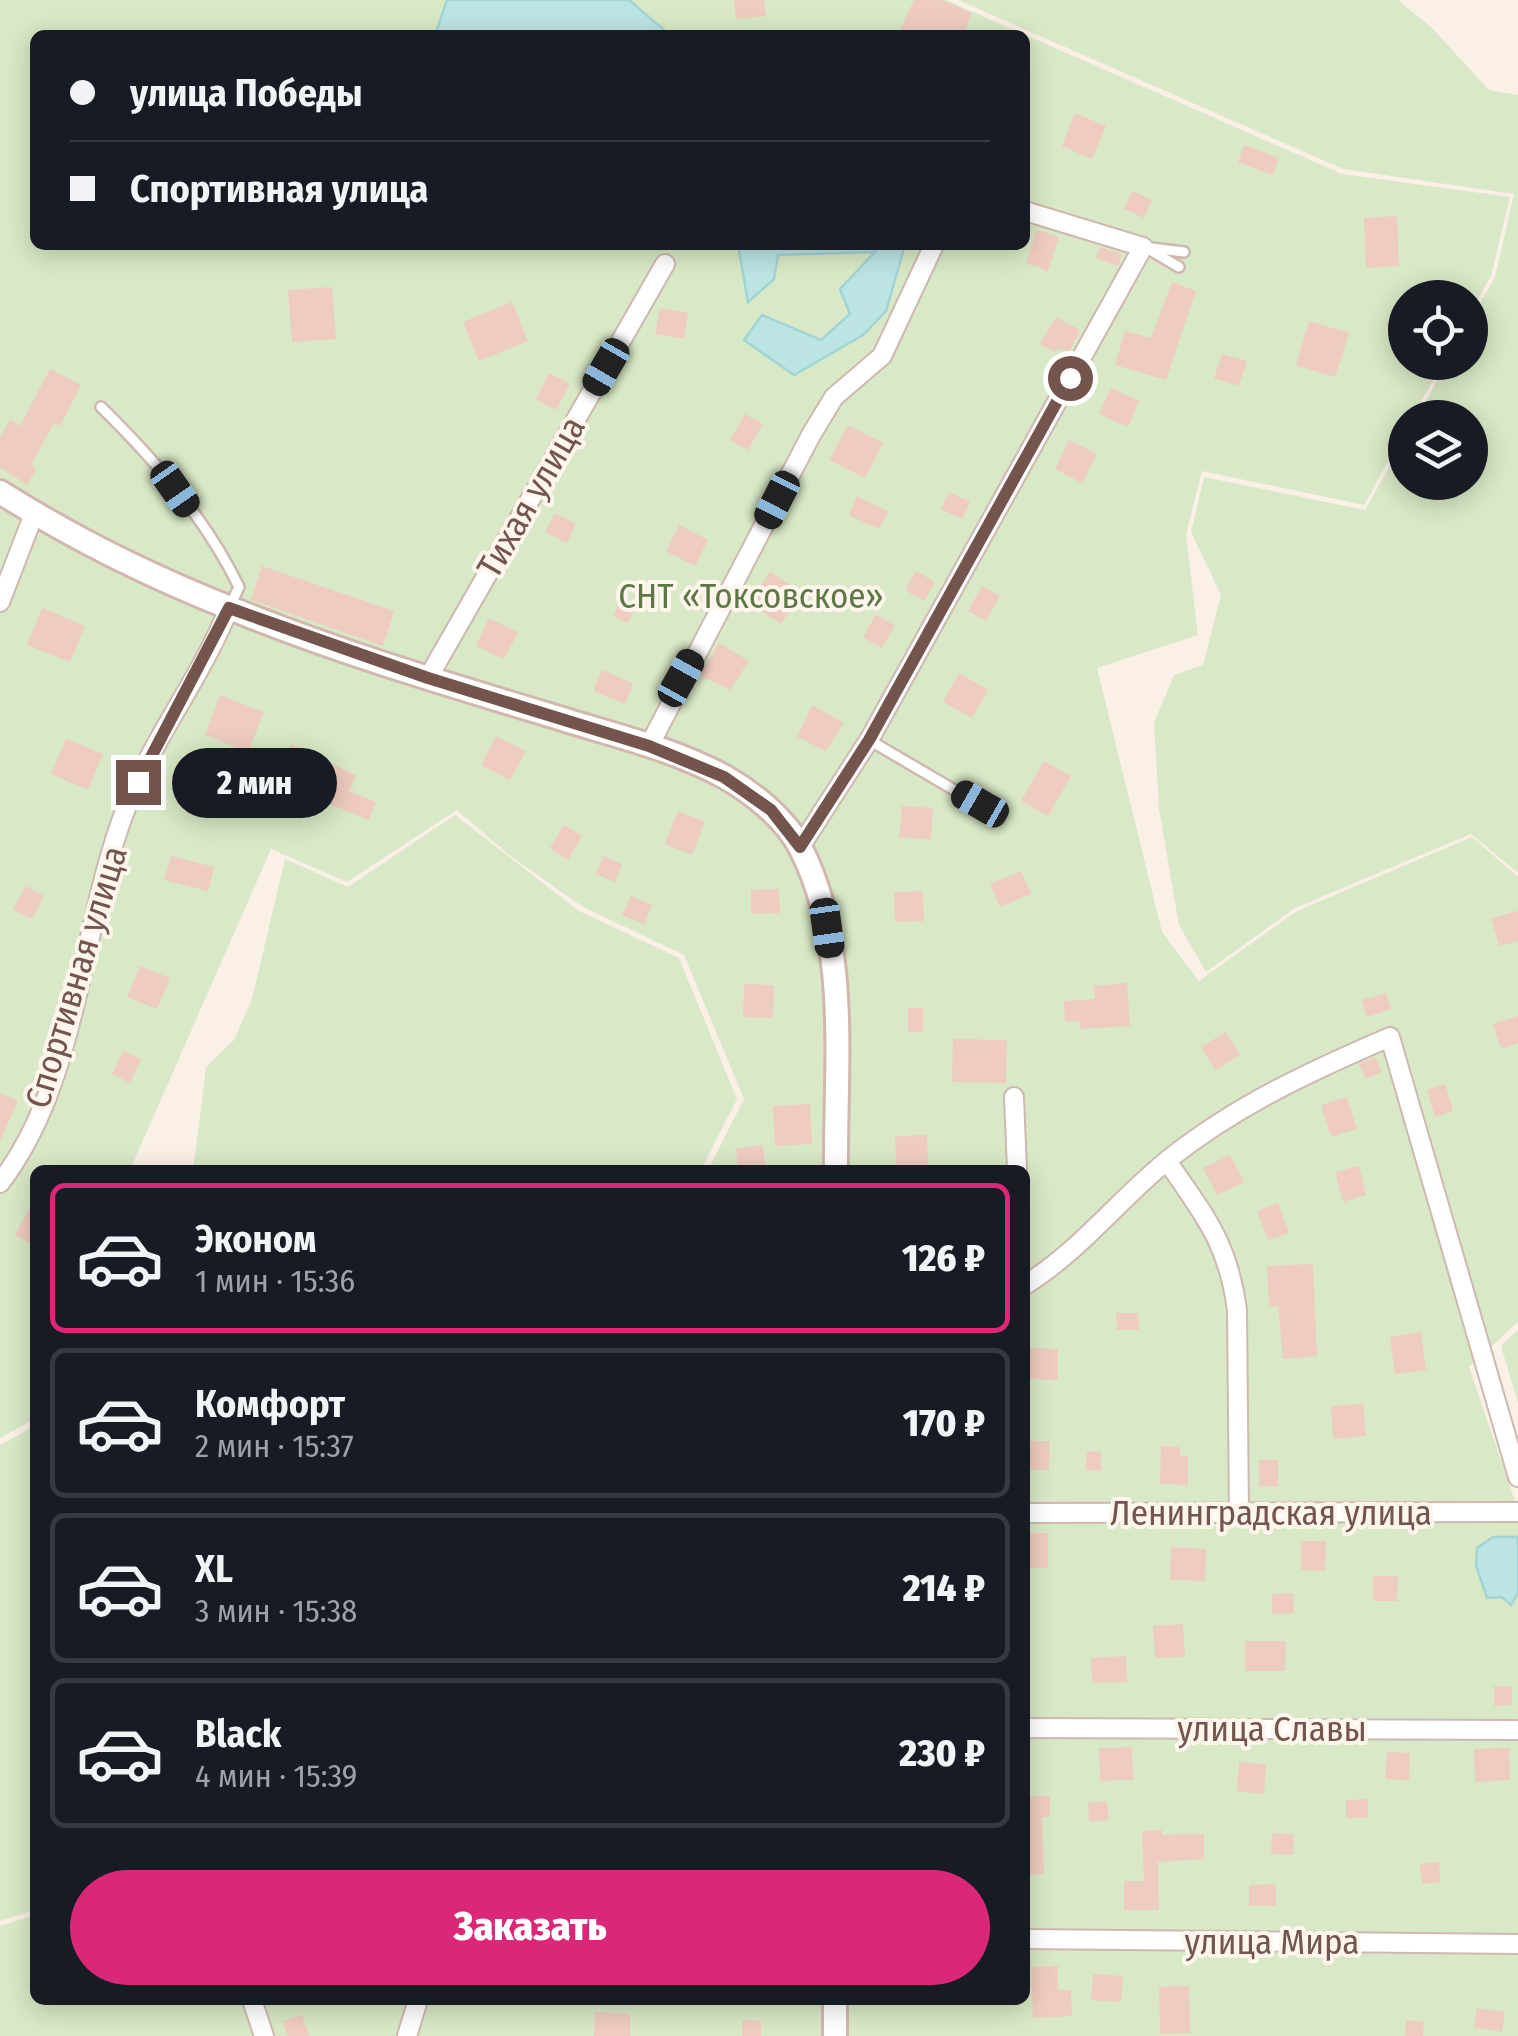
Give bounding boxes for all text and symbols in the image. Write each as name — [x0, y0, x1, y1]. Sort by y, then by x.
text: улица Победы — [130, 70, 362, 116]
text: Спортивная улица — [130, 166, 428, 212]
map controls — [1388, 280, 1488, 500]
button: locate — [1388, 280, 1488, 380]
car — [578, 334, 634, 400]
route start — [1048, 356, 1093, 401]
button: layers — [1388, 400, 1488, 500]
street label: Тихая улица — [468, 409, 594, 585]
car — [146, 456, 204, 522]
car — [750, 466, 804, 534]
park label: СНТ «Токсовское» — [618, 575, 884, 617]
car — [653, 644, 709, 712]
callout: 2 мин — [173, 747, 338, 817]
route end — [116, 760, 161, 805]
text: 2 мин — [217, 764, 292, 802]
car — [947, 776, 1013, 832]
street label: Спортивная улица — [16, 841, 136, 1113]
car — [808, 896, 846, 960]
icon: car — [75, 1213, 165, 1303]
text: Эконом — [195, 1216, 316, 1262]
text: 126 ₽ — [902, 1235, 985, 1281]
text: 1 мин · 15:36 — [195, 1262, 355, 1300]
icon: car — [75, 1378, 165, 1468]
text: Комфорт — [195, 1381, 345, 1427]
text: 170 ₽ — [903, 1400, 985, 1446]
text: 2 мин · 15:37 — [195, 1427, 354, 1465]
street label: Ленинградская улица — [1110, 1492, 1432, 1534]
icon: car — [75, 1543, 165, 1633]
text: XL — [195, 1546, 233, 1592]
text: 214 ₽ — [903, 1565, 985, 1611]
text: 3 мин · 15:38 — [195, 1592, 357, 1630]
icon: car — [75, 1708, 165, 1798]
street label: улица Славы — [1177, 1708, 1367, 1750]
text: Black — [195, 1711, 281, 1757]
text: 230 ₽ — [899, 1730, 985, 1776]
text: 4 мин · 15:39 — [195, 1757, 357, 1795]
button: Заказать — [70, 1870, 990, 1985]
street label: улица Мира — [1184, 1921, 1360, 1963]

